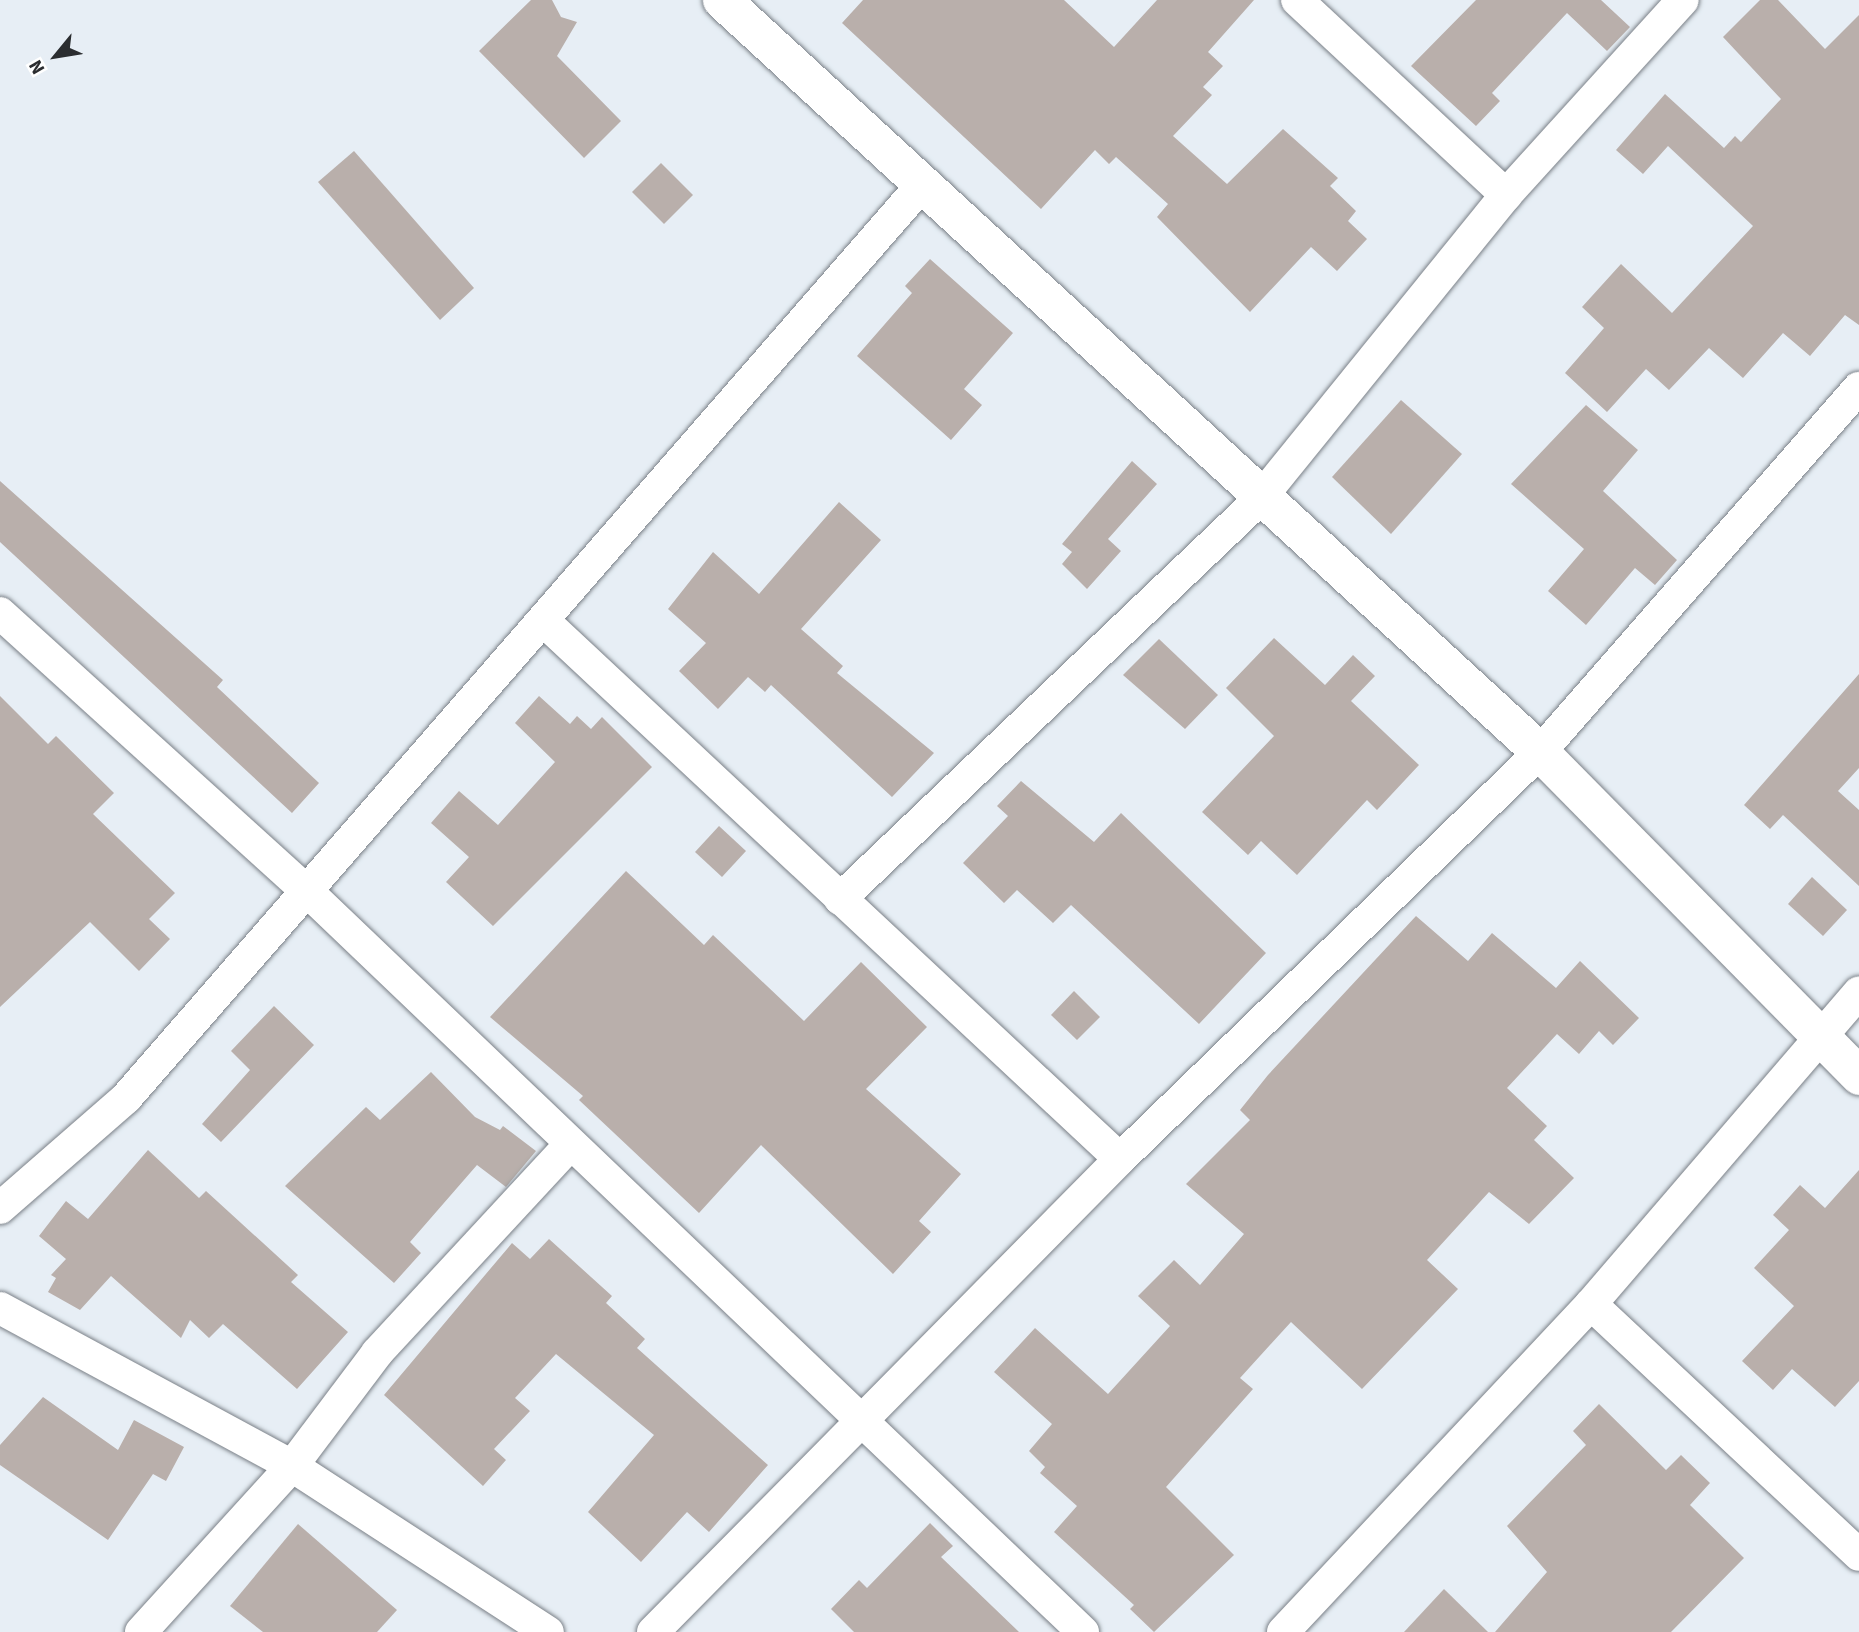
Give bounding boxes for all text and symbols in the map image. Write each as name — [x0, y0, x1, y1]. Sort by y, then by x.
north arrow — [21, 21, 91, 91]
text: N — [23, 55, 52, 79]

